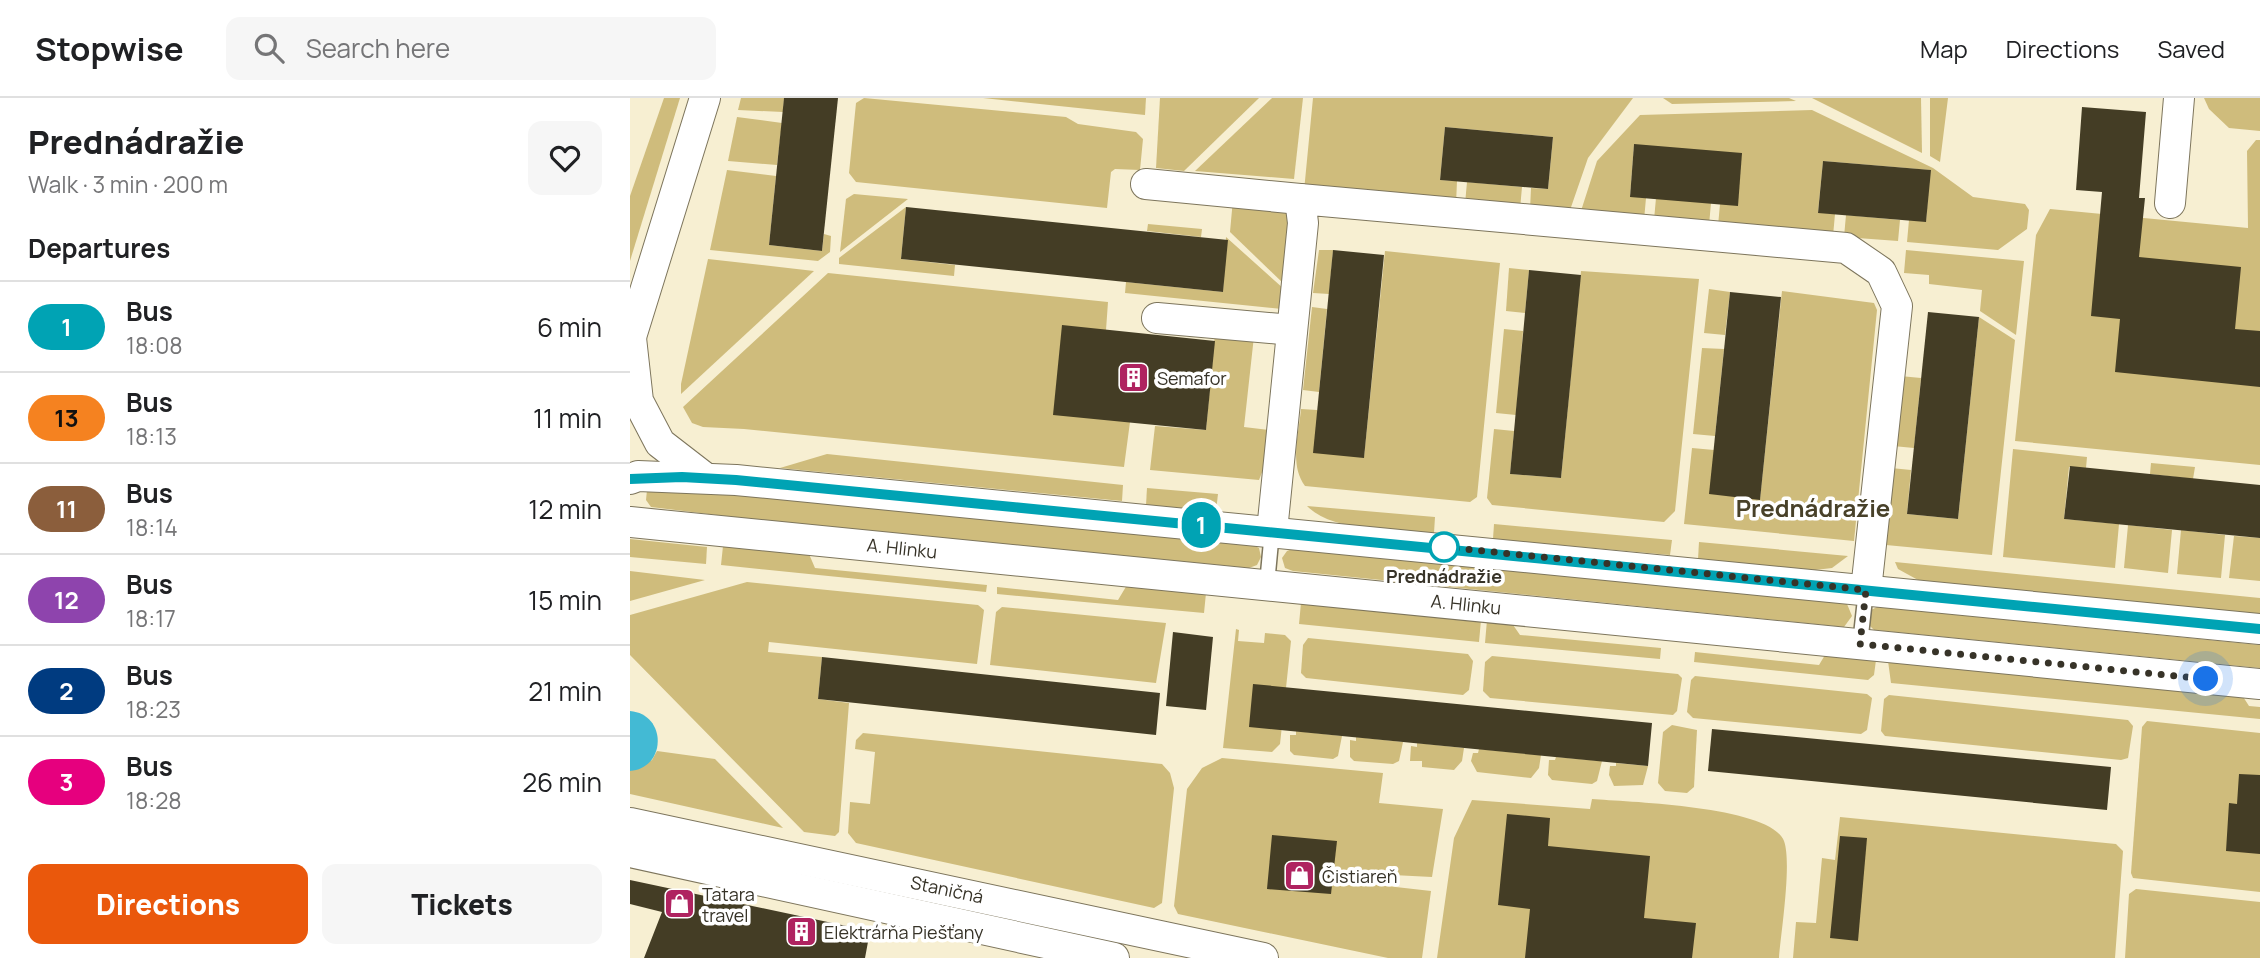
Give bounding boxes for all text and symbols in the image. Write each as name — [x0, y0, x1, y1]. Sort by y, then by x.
search box — [226, 17, 716, 80]
text: Stopwise — [35, 26, 184, 71]
icon: search — [250, 29, 288, 67]
text: Search here — [306, 30, 450, 66]
text: Map — [1920, 32, 1968, 65]
text: Directions — [2006, 32, 2119, 65]
text: Saved — [2157, 32, 2225, 65]
text: Prednádražie — [28, 119, 244, 164]
button: heart — [528, 121, 602, 195]
text: Walk · 3 min · 200 m — [28, 168, 228, 200]
text: Departures — [28, 230, 170, 266]
text: Bus — [126, 293, 173, 329]
text: 6 min — [537, 309, 602, 345]
text: 1 — [61, 310, 72, 343]
text: 18:08 — [126, 329, 183, 361]
building icon: Semafor — [1117, 361, 1151, 395]
place label: Semafor — [1157, 366, 1227, 390]
text: Bus — [126, 384, 173, 420]
text: 11 min — [533, 400, 602, 436]
text: 13 — [54, 401, 79, 434]
text: 18:13 — [126, 420, 177, 452]
text: Bus — [126, 475, 173, 511]
text: 12 min — [528, 491, 602, 527]
district label: Prednádražie — [1736, 491, 1890, 524]
text: 11 — [56, 492, 77, 525]
line badge: 1 — [1178, 502, 1224, 548]
text: 1 — [1196, 508, 1206, 541]
text: 18:14 — [126, 511, 178, 543]
street label: A. Hlinku — [866, 532, 938, 564]
marker: Prednádražie — [1429, 532, 1459, 562]
place label: Prednádražie — [1386, 564, 1502, 588]
text: Bus — [126, 566, 173, 602]
text: 15 min — [528, 582, 602, 618]
text: 12 — [54, 583, 79, 616]
street label: A. Hlinku — [1430, 588, 1502, 620]
text: 18:17 — [126, 602, 176, 634]
text: Bus — [126, 657, 173, 693]
your location — [2188, 661, 2223, 696]
text: 21 min — [528, 673, 602, 709]
text: 2 — [59, 674, 74, 707]
text: 18:23 — [126, 693, 181, 725]
text: Bus — [126, 748, 173, 784]
text: 26 min — [522, 764, 602, 800]
text: 3 — [60, 765, 73, 798]
text: 18:28 — [126, 784, 182, 816]
shop icon: Čistiareň — [1282, 859, 1316, 893]
button: Directions — [28, 864, 308, 944]
button: Tickets — [322, 864, 602, 944]
place label: Čistiareň — [1322, 864, 1397, 888]
street label: Staničná — [908, 870, 986, 908]
place label: Tatara travel — [702, 882, 755, 927]
shop icon: Tatara travel — [662, 887, 696, 921]
building icon: Elektrárňa Piešťany — [784, 915, 818, 949]
place label: Elektrárňa Piešťany — [824, 920, 984, 944]

